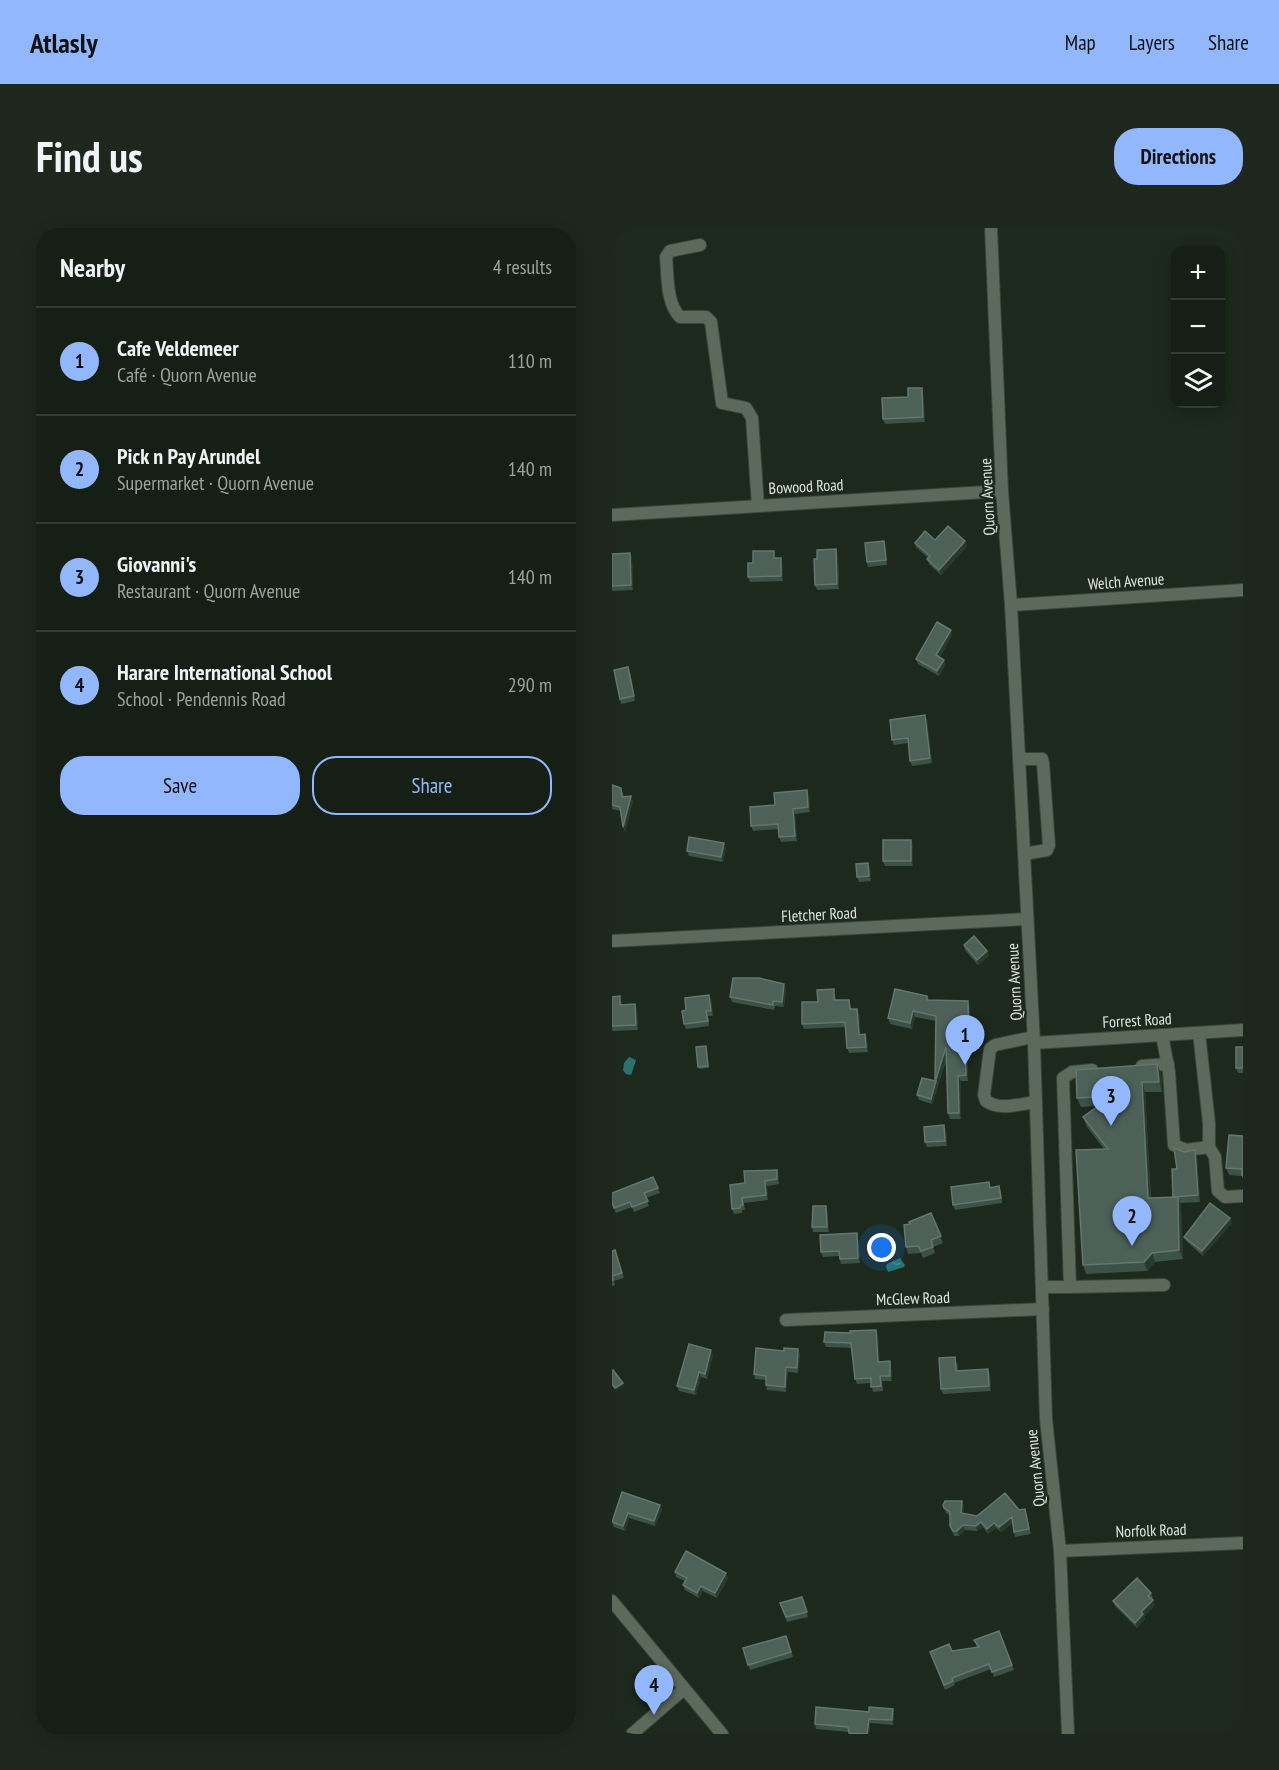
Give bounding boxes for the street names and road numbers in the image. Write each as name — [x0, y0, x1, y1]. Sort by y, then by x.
street label: Quorn Avenue — [975, 458, 999, 536]
street label: Bowood Road — [768, 474, 844, 498]
street label: Welch Avenue — [1087, 568, 1165, 594]
street label: Fletcher Road — [781, 902, 857, 926]
street label: Quorn Avenue — [1002, 943, 1026, 1021]
street label: Forrest Road — [1102, 1008, 1172, 1032]
street label: McGlew Road — [876, 1287, 950, 1309]
street label: Quorn Avenue — [1021, 1428, 1049, 1508]
street label: Norfolk Road — [1115, 1519, 1187, 1541]

